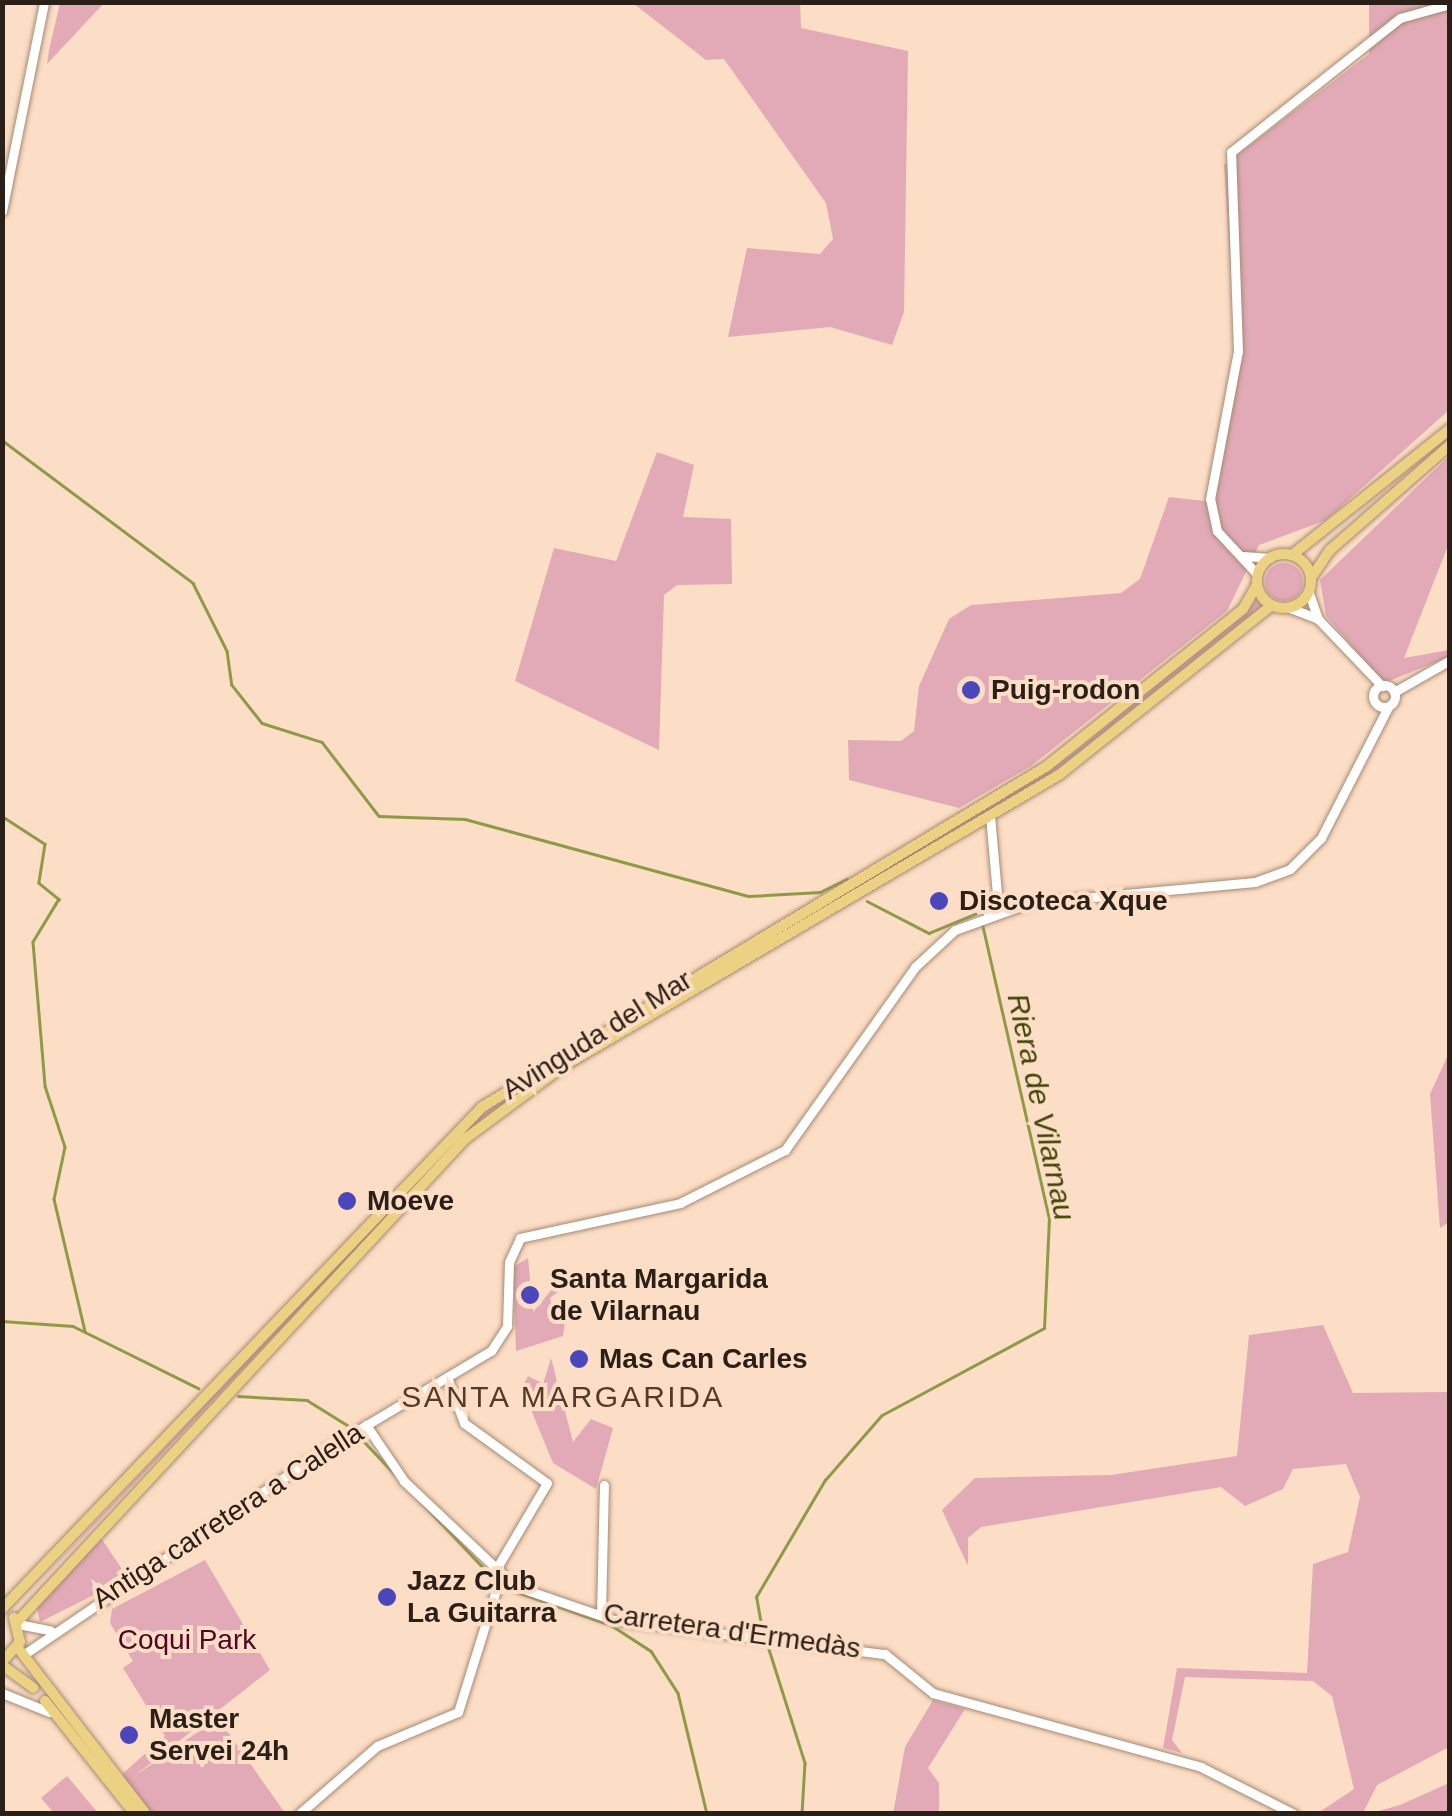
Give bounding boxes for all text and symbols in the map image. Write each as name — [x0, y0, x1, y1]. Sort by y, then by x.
place label: Puig-rodon — [991, 673, 1140, 707]
marker: Puig-rodon — [960, 679, 982, 701]
place label: Discoteca Xque — [959, 884, 1168, 918]
marker: Discoteca Xque — [928, 890, 950, 912]
street label: Avinguda del Mar — [496, 963, 698, 1107]
water label: Riera de Vilarnau — [999, 990, 1083, 1224]
place label: Moeve — [367, 1184, 454, 1218]
marker: Moeve — [336, 1190, 358, 1212]
place label: Santa Margarida de Vilarnau — [550, 1262, 768, 1328]
marker: Santa Margarida de Vilarnau — [519, 1284, 541, 1306]
place label: Mas Can Carles — [599, 1342, 808, 1376]
marker: Mas Can Carles — [568, 1348, 590, 1370]
district label: SANTA MARGARIDA — [400, 1379, 726, 1415]
street label: Antiga carretera a Calella — [86, 1416, 370, 1616]
place label: Jazz Club La Guitarra — [407, 1564, 556, 1630]
marker: Jazz Club La Guitarra — [376, 1586, 398, 1608]
street label: Carretera d'Ermedàs — [601, 1596, 863, 1666]
park label: Coqui Park — [118, 1623, 256, 1657]
place label: Master Servei 24h — [149, 1702, 289, 1768]
marker: Master Servei 24h — [118, 1724, 140, 1746]

